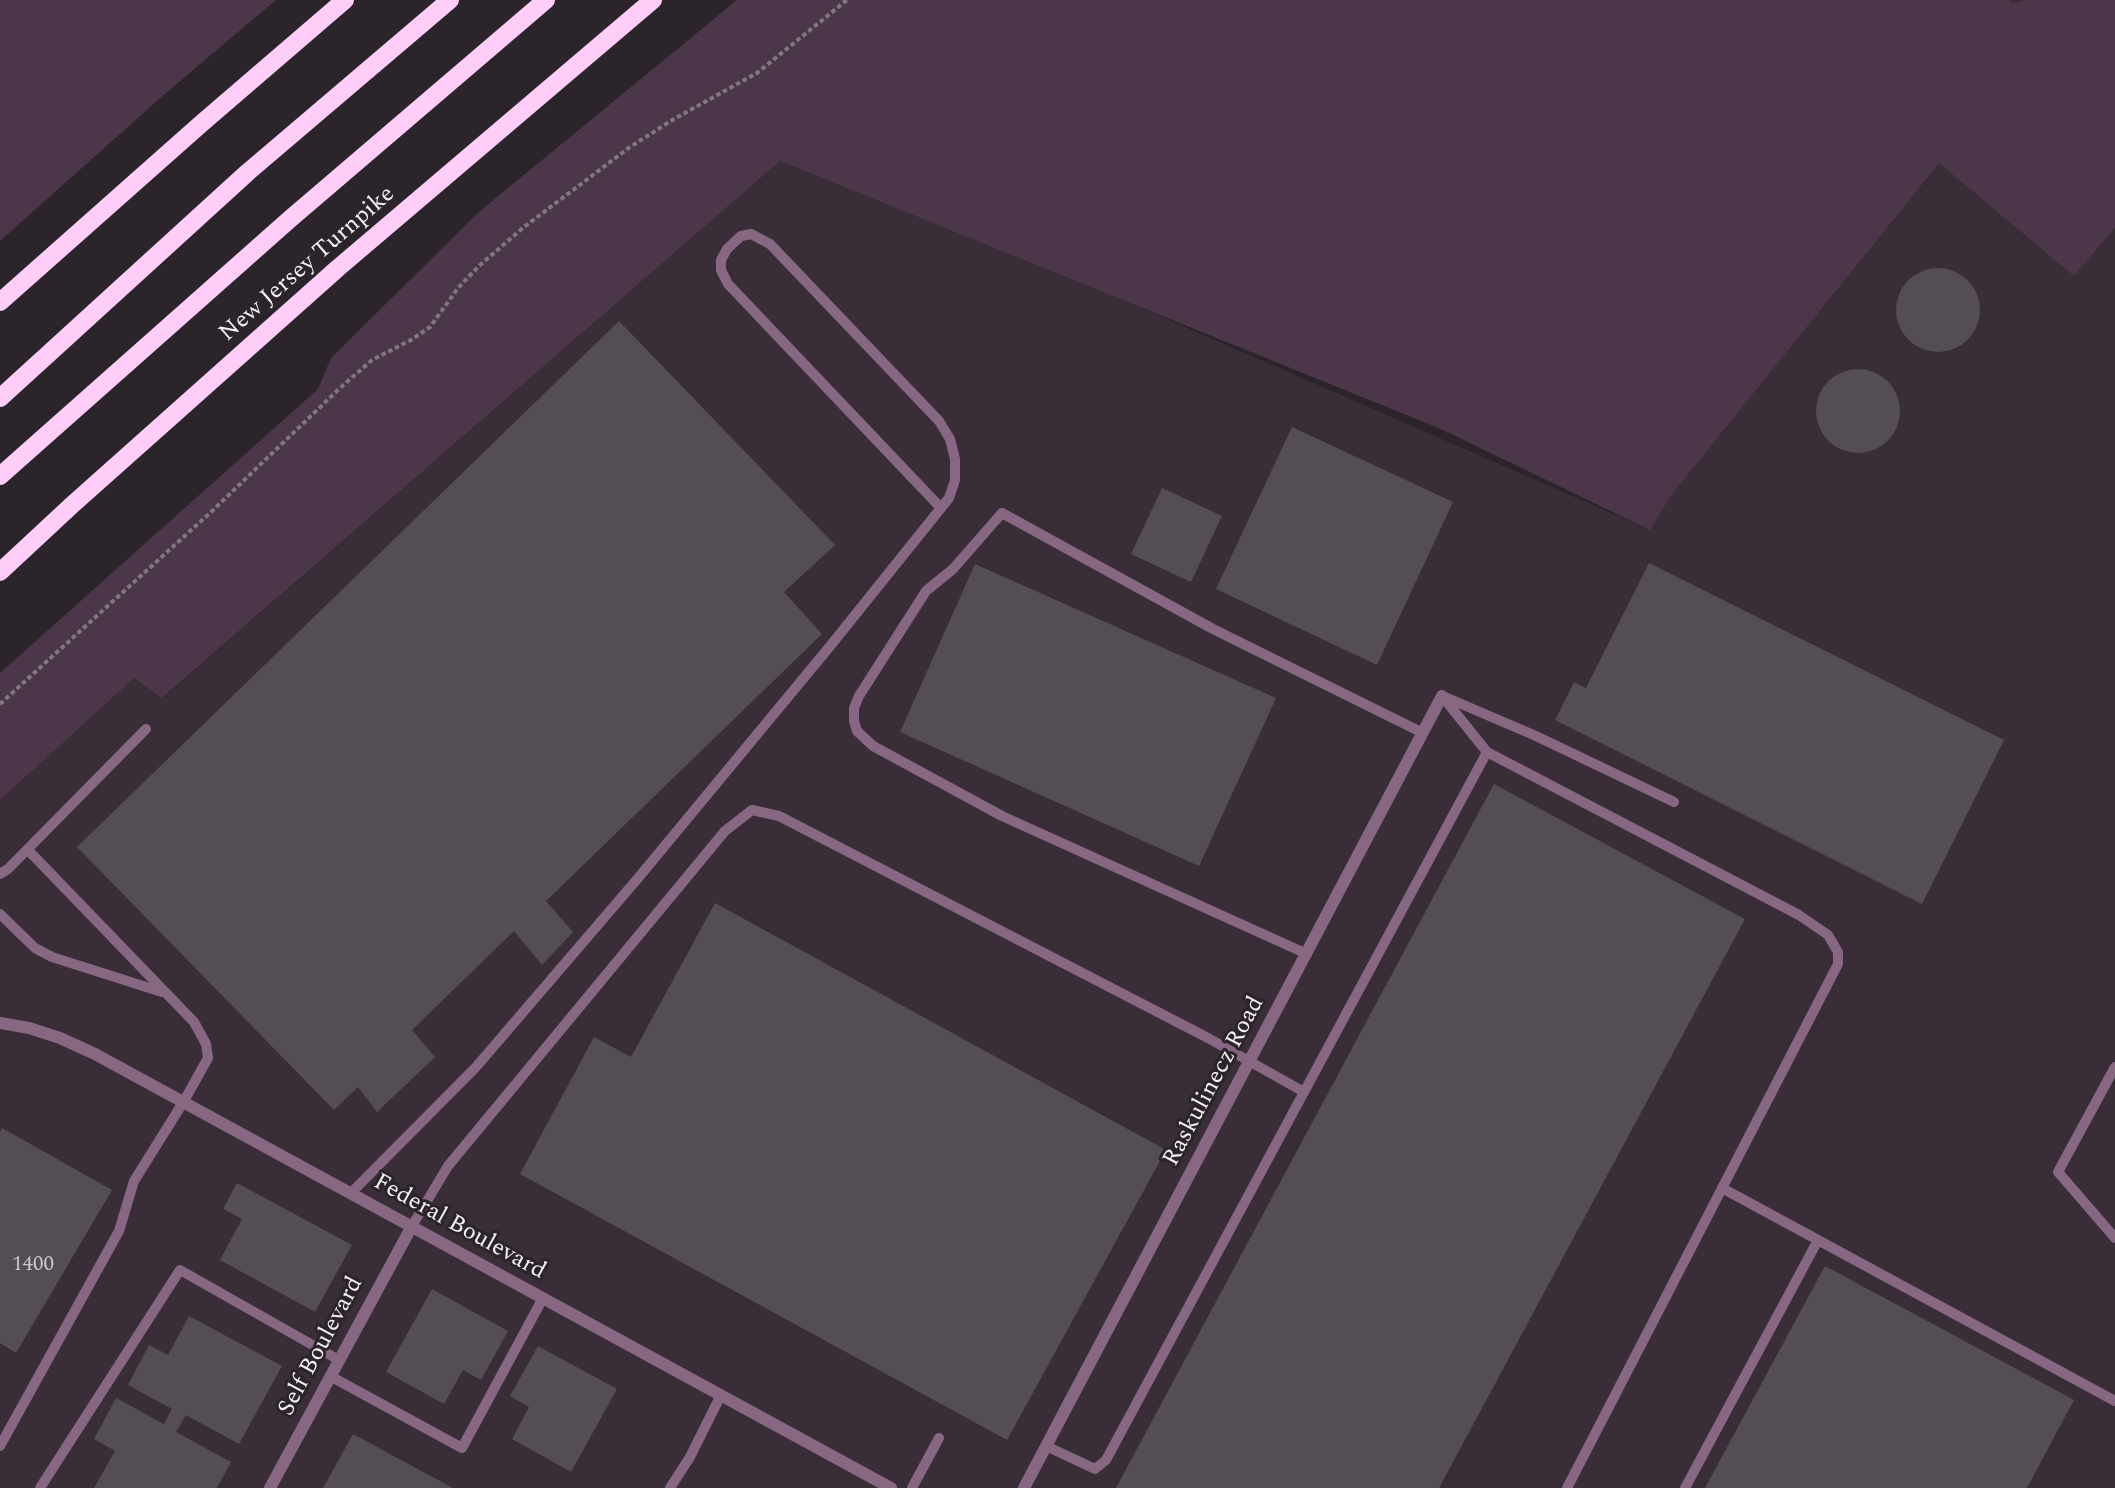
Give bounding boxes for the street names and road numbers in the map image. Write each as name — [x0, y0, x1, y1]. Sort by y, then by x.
street label: New Jersey Turnpike — [214, 181, 402, 349]
street label: Raskulinecz Road — [1158, 992, 1272, 1172]
street label: Federal Boulevard — [368, 1169, 550, 1287]
street label: Self Boulevard — [273, 1273, 371, 1421]

